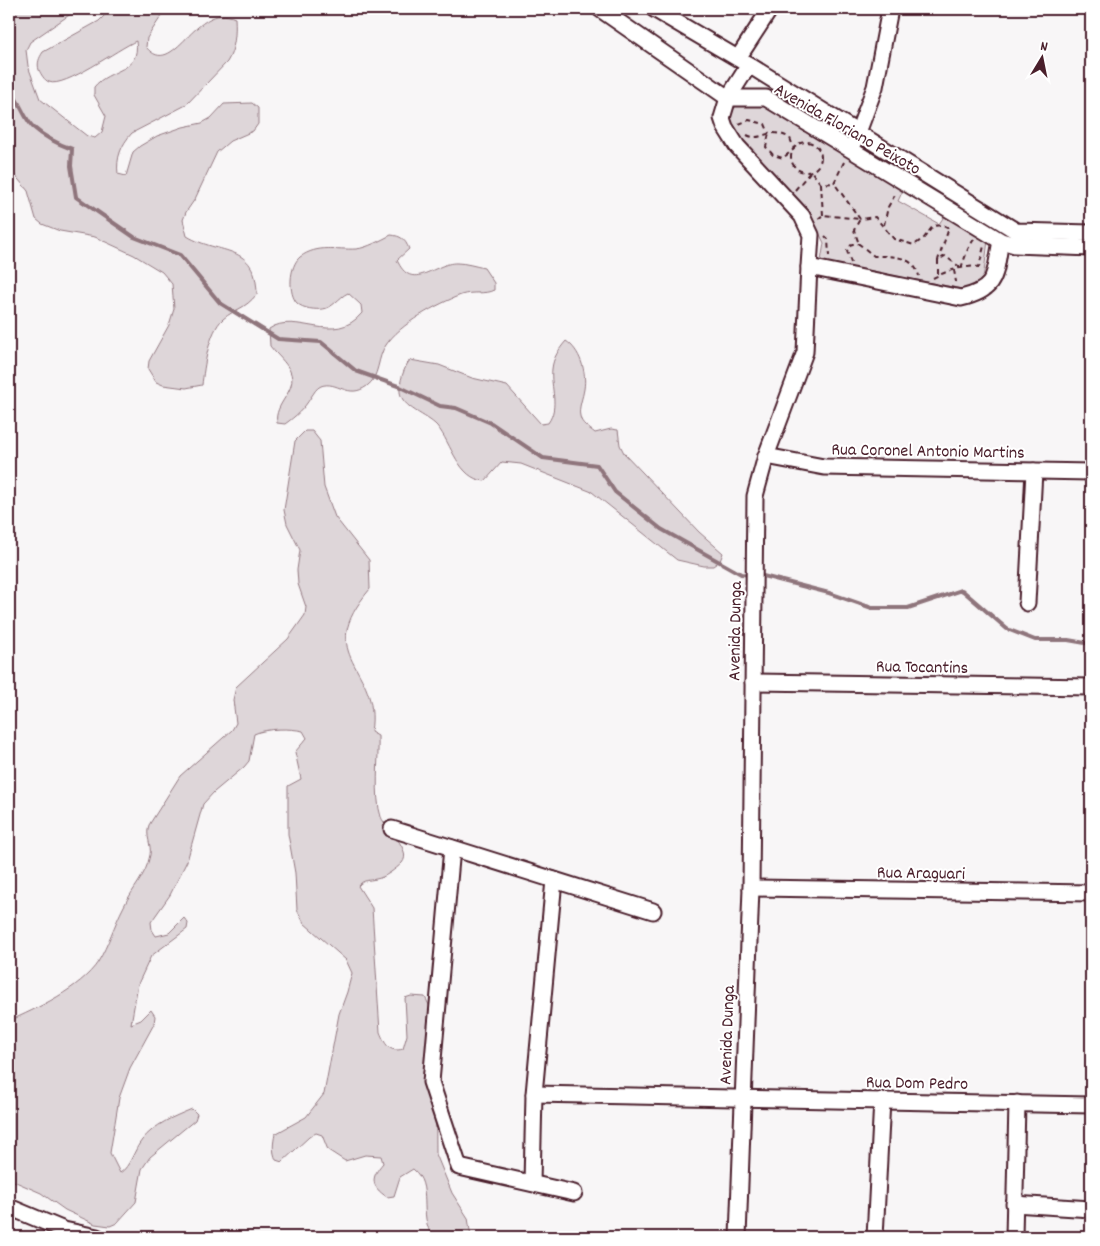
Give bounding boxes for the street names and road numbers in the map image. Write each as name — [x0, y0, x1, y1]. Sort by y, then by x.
street label: Avenida Floriano Peixoto — [769, 78, 925, 182]
street label: Rua Coronel Antonio Martins — [831, 438, 1025, 467]
street label: Avenida Dunga — [723, 580, 750, 681]
street label: Rua Tocantins — [875, 655, 968, 682]
street label: Rua Araguari — [877, 861, 965, 888]
street label: Avenida Dunga — [714, 984, 743, 1085]
street label: Rua Dom Pedro — [866, 1071, 968, 1098]

